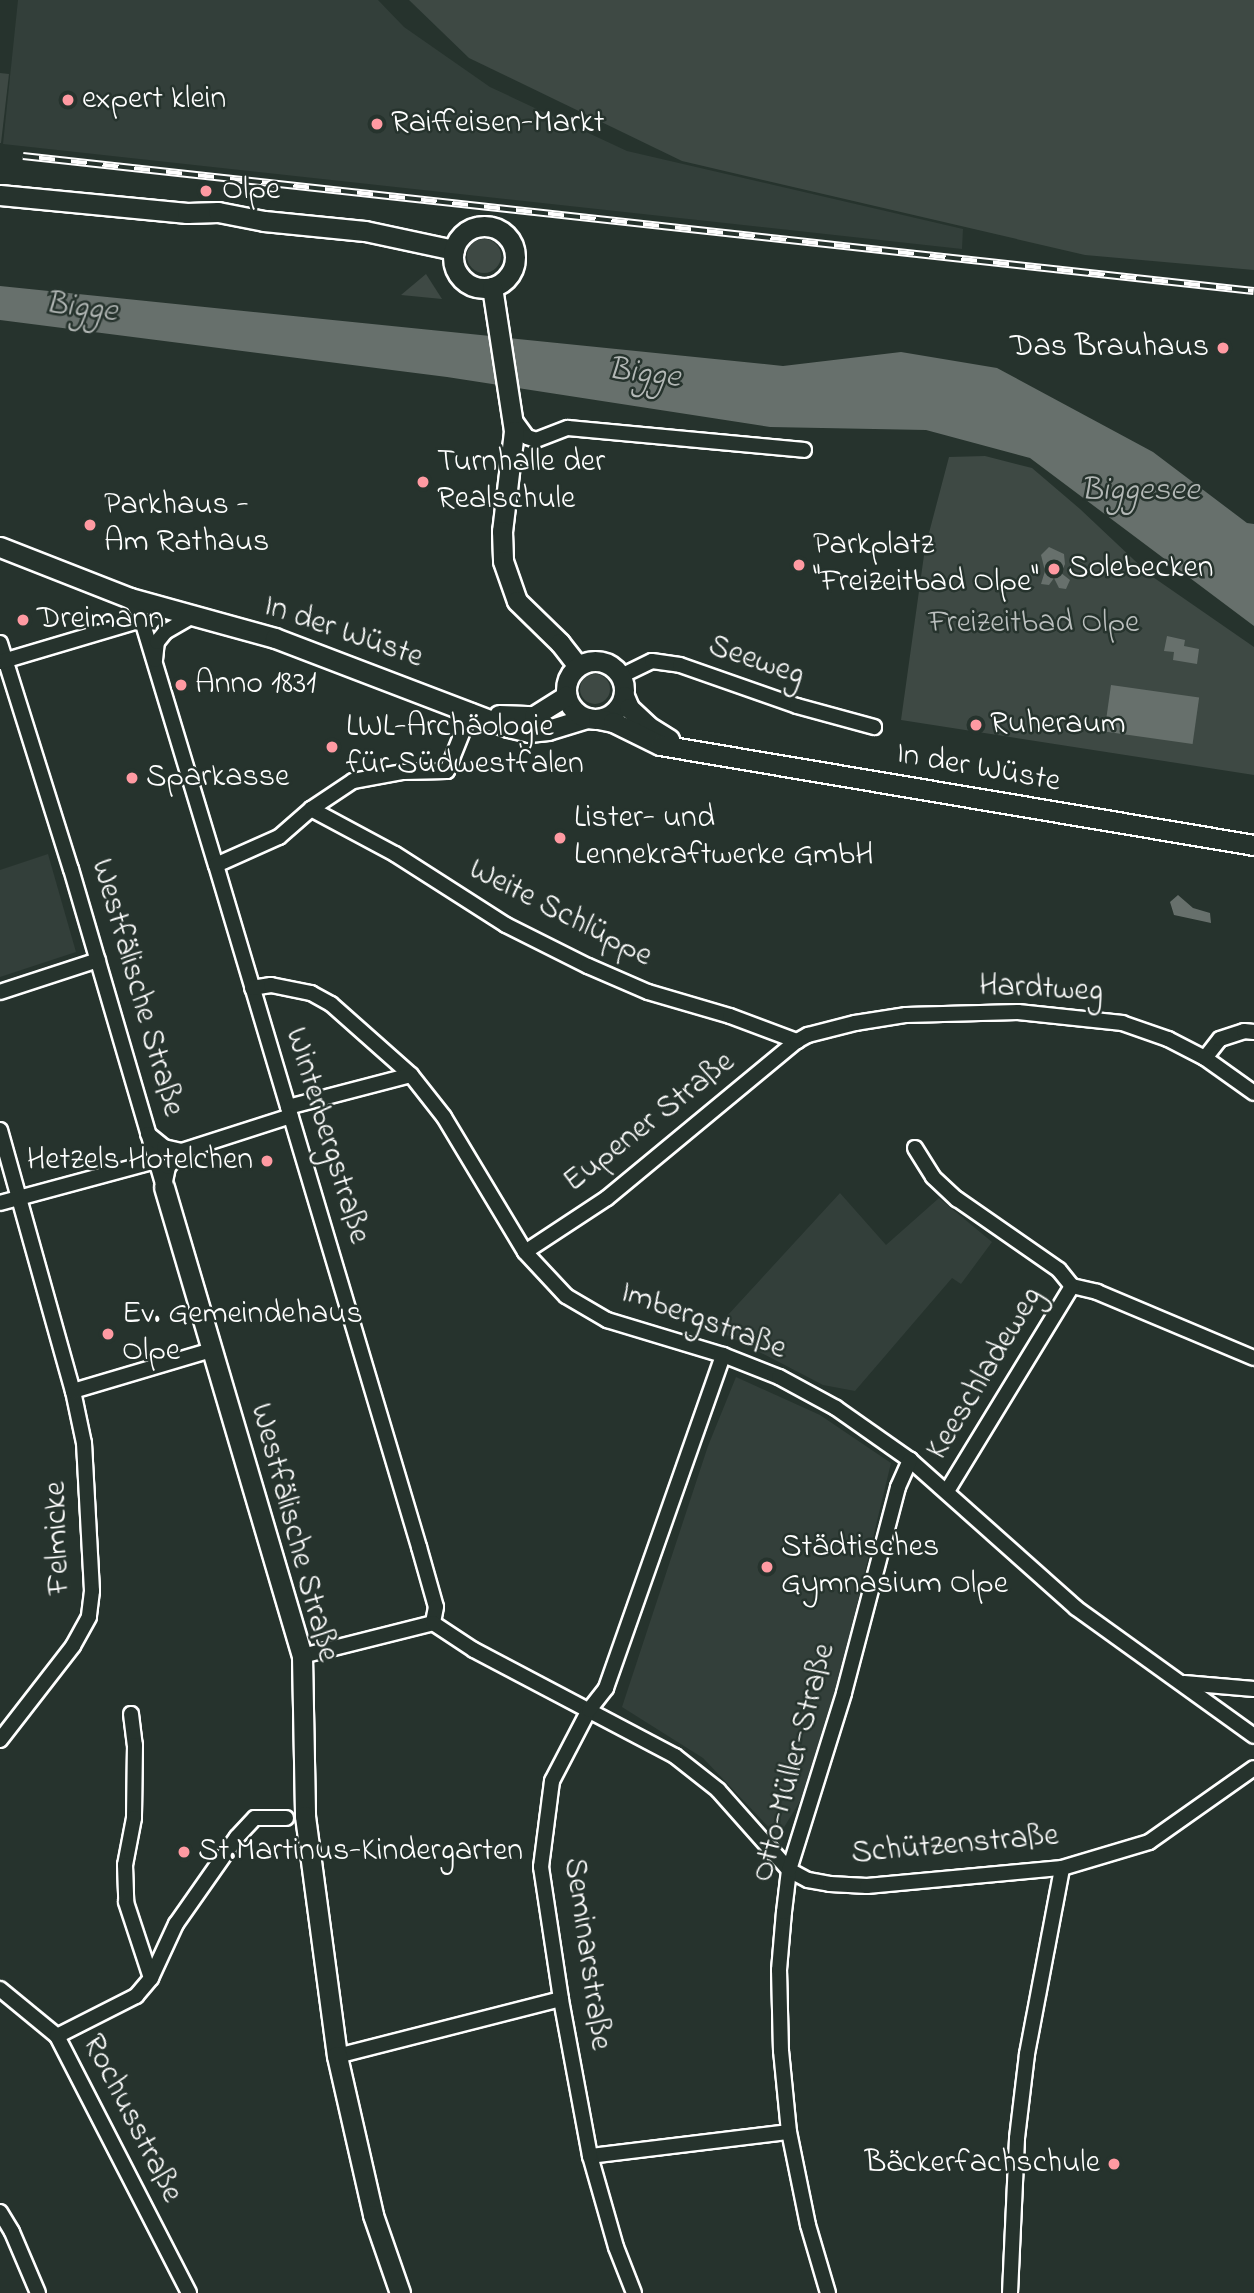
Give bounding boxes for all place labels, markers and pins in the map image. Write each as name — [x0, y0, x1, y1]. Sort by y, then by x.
place label: expert klein — [82, 81, 226, 119]
marker: expert klein — [60, 92, 76, 108]
place label: Raiffeisen-Markt — [391, 105, 605, 143]
marker: Raiffeisen-Markt — [369, 116, 385, 132]
place label: Olpe — [222, 172, 280, 210]
marker: Olpe — [196, 181, 216, 201]
place label: Das Brauhaus — [1010, 329, 1209, 367]
marker: Das Brauhaus — [1215, 340, 1231, 356]
place label: Turnhalle der Realschule — [437, 445, 605, 520]
marker: Turnhalle der Realschule — [415, 474, 431, 490]
place label: Parkhaus - Am Rathaus — [104, 488, 269, 563]
marker: Parkhaus - Am Rathaus — [82, 517, 98, 533]
place label: Parkplatz "Freizeitbad Olpe" — [813, 528, 1039, 603]
place label: Solebecken — [1068, 550, 1214, 588]
marker: Parkplatz "Freizeitbad Olpe" — [791, 557, 807, 573]
marker: Solebecken — [1046, 561, 1062, 577]
place label: Dreimann — [37, 601, 164, 639]
marker: Dreimann — [15, 612, 31, 628]
place label: Anno 1831 — [195, 666, 316, 704]
marker: Anno 1831 — [173, 677, 189, 693]
place label: Ruheraum — [990, 706, 1126, 744]
place label: LWL-Archäologie für Südwestfalen — [346, 710, 584, 785]
marker: Ruheraum — [968, 717, 984, 733]
marker: LWL-Archäologie für Südwestfalen — [324, 739, 340, 755]
place label: Sparkasse — [146, 759, 289, 797]
marker: Sparkasse — [124, 770, 140, 786]
place label: Lister- und Lennekraftwerke GmbH — [574, 801, 874, 876]
marker: Lister- und Lennekraftwerke GmbH — [552, 830, 568, 846]
place label: Hetzels Hotelchen — [27, 1142, 253, 1180]
marker: Hetzels Hotelchen — [259, 1153, 275, 1169]
place label: Ev. Gemeindehaus Olpe — [122, 1297, 363, 1372]
marker: Ev. Gemeindehaus Olpe — [100, 1326, 116, 1342]
place label: Städtisches Gymnasium Olpe — [781, 1530, 1008, 1605]
marker: Städtisches Gymnasium Olpe — [759, 1559, 775, 1575]
place label: St.Martinus-Kindergarten — [198, 1833, 523, 1871]
marker: St.Martinus-Kindergarten — [176, 1844, 192, 1860]
place label: Bäckerfachschule — [865, 2145, 1100, 2183]
marker: Bäckerfachschule — [1106, 2156, 1122, 2172]

